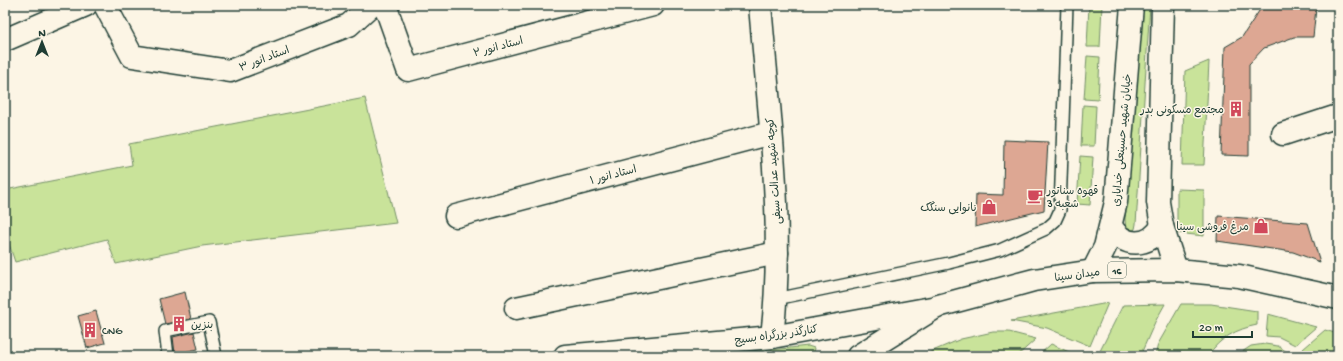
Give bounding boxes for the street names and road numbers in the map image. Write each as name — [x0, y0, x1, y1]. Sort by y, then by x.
street label: استاد انور ۲ — [472, 35, 525, 60]
street label: استاد انور ۳ — [238, 44, 291, 75]
street label: خیابان شهید حسینعلی خدایاری — [1110, 73, 1135, 207]
street label: کوچه شهید عدالت سیفی — [764, 117, 785, 225]
street label: استاد انور ۱ — [589, 163, 638, 188]
road number: 16 — [1108, 262, 1126, 278]
street label: میدان سینا — [1054, 266, 1101, 285]
street label: کنارگذر بزرگراه بسیج — [734, 322, 819, 348]

